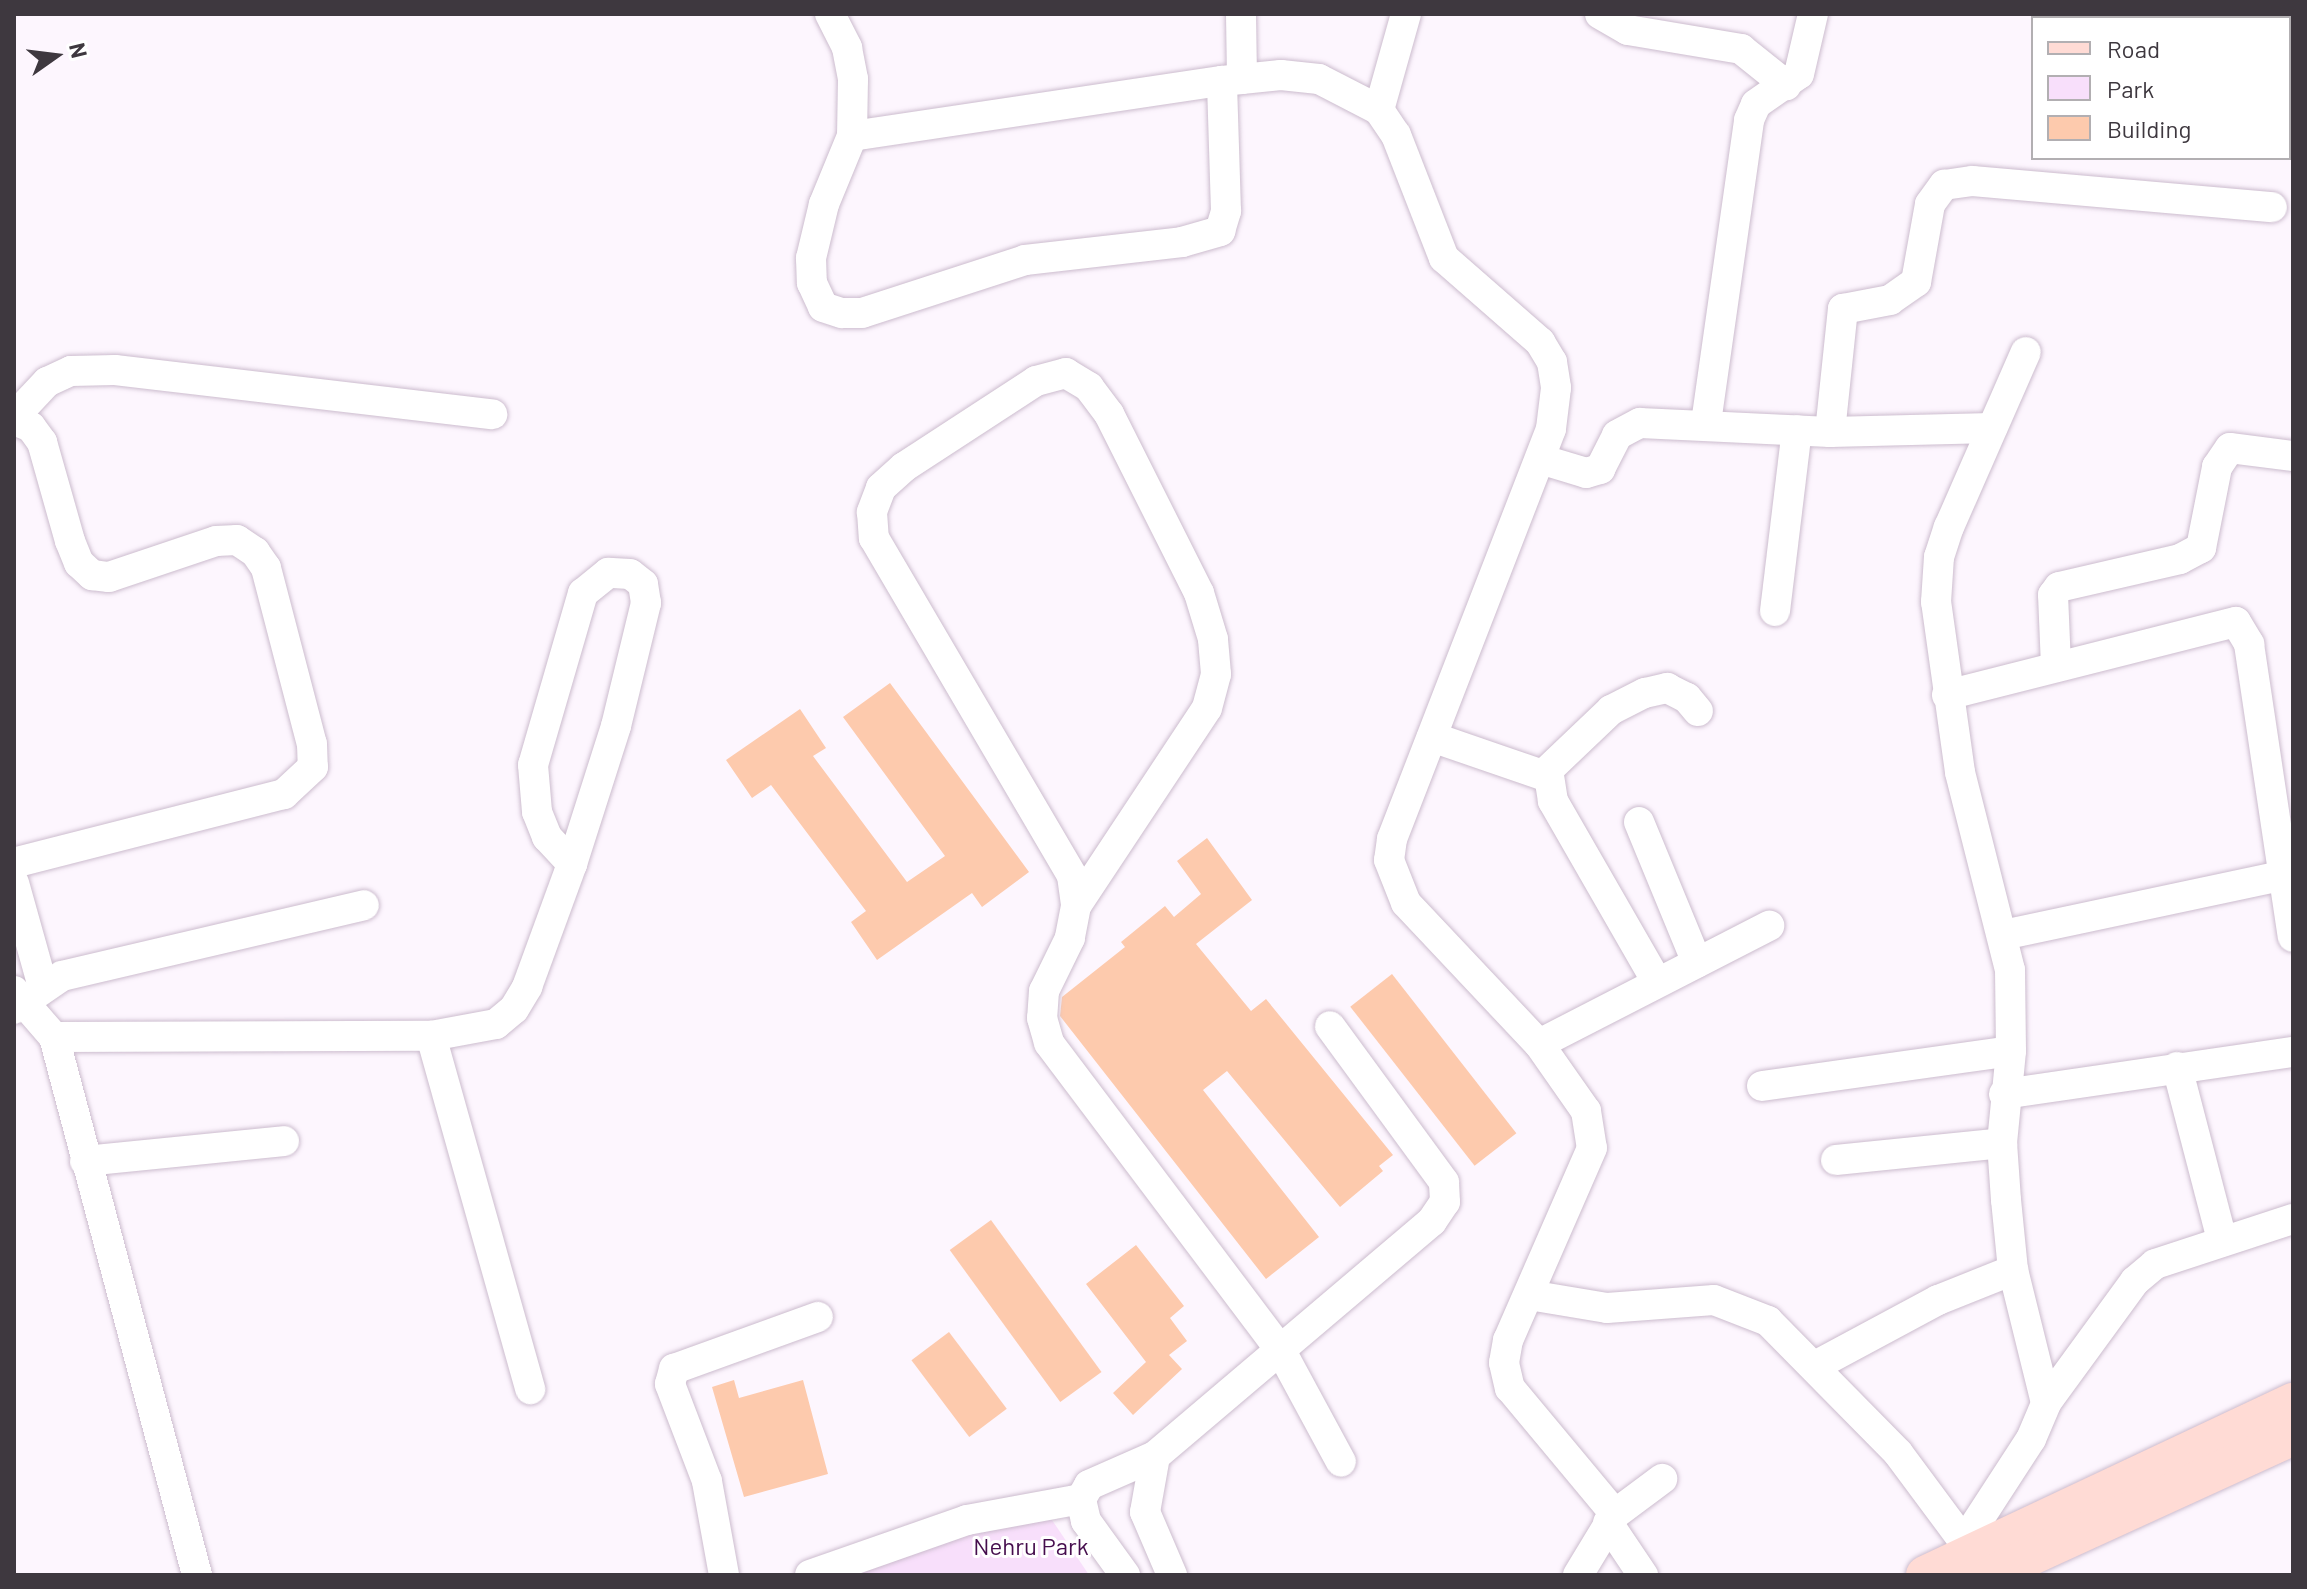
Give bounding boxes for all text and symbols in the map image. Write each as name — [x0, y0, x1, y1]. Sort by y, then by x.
north arrow — [16, 16, 96, 96]
legend — [2031, 16, 2291, 160]
text: Road — [2107, 34, 2160, 63]
text: N — [65, 40, 94, 60]
text: Park — [2107, 74, 2154, 103]
text: Building — [2107, 114, 2191, 143]
park label: Nehru Park — [973, 1532, 1089, 1560]

